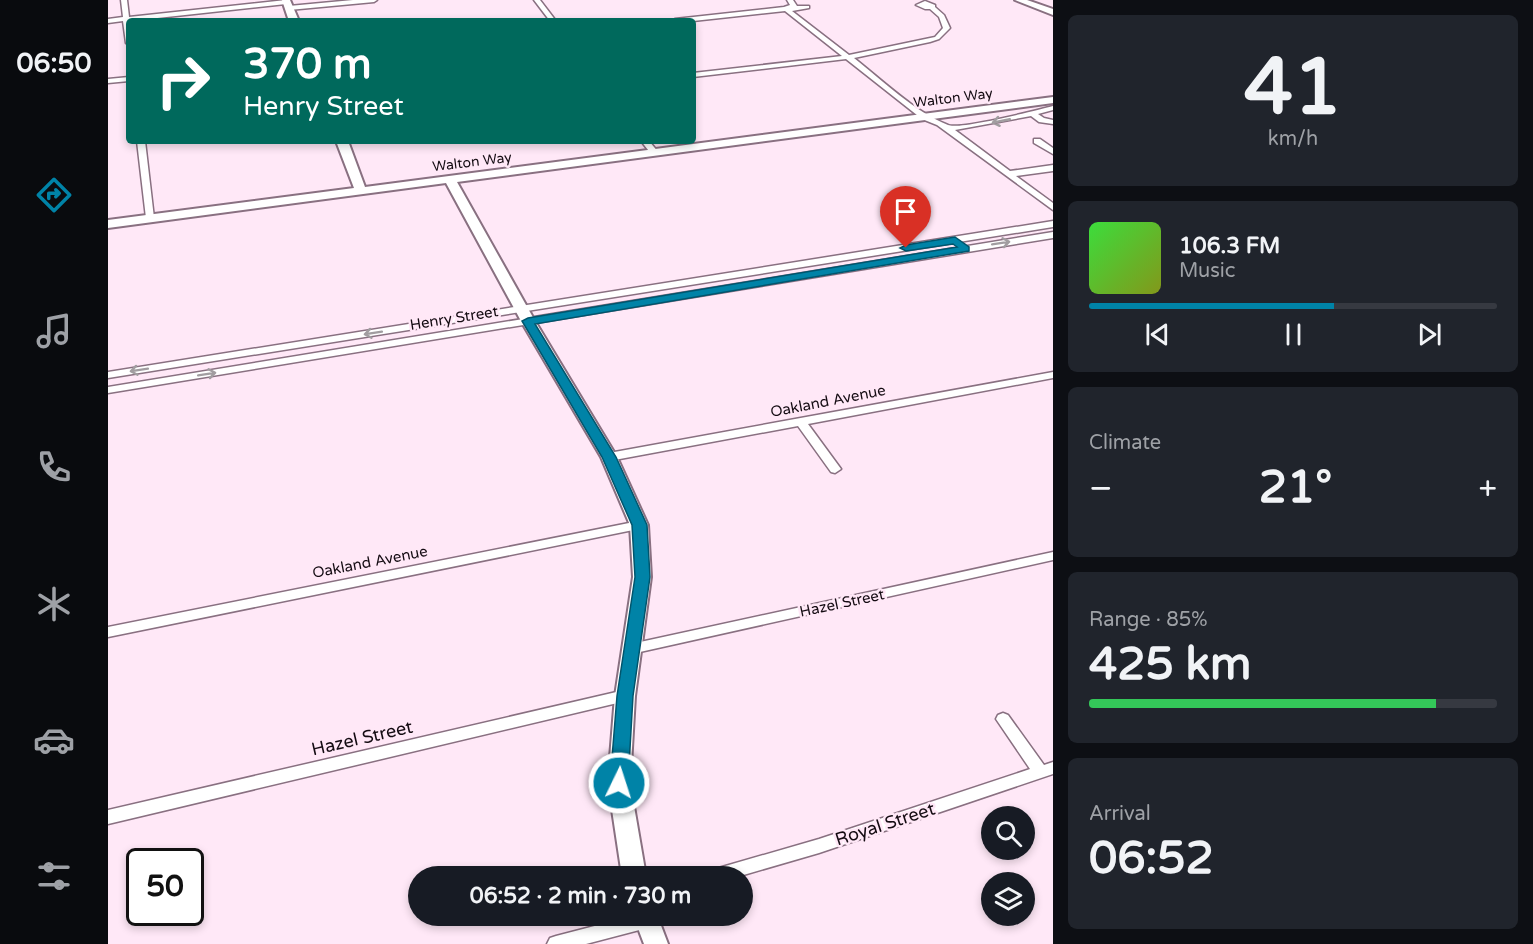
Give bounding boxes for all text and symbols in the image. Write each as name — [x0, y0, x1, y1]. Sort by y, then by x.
text: 370 m — [243, 39, 372, 90]
text: 41 — [1244, 41, 1342, 135]
icon: right — [144, 42, 222, 120]
text: 06:50 — [17, 47, 91, 80]
street label: Walton Way — [912, 85, 994, 111]
text: Henry Street — [243, 90, 404, 123]
one-way arrow — [992, 116, 1011, 127]
text: km/h — [1268, 127, 1318, 151]
street label: Walton Way — [431, 149, 513, 175]
icon: directions — [33, 174, 75, 216]
pin — [880, 186, 931, 248]
icon: arrive — [889, 195, 922, 228]
text: 106.3 FM — [1179, 233, 1280, 259]
one-way arrow — [990, 238, 1010, 249]
text: Music — [1179, 259, 1235, 283]
street label: Henry Street — [408, 302, 500, 334]
icon: music — [33, 310, 75, 352]
icon: previous — [1141, 318, 1174, 351]
icon: pause — [1277, 318, 1310, 351]
icon: next — [1413, 318, 1446, 351]
one-way arrow — [364, 328, 384, 339]
one-way arrow — [130, 365, 149, 376]
one-way arrow — [197, 368, 217, 379]
street label: Oakland Avenue — [769, 381, 887, 421]
text: Climate — [1089, 431, 1161, 455]
icon: phone — [33, 446, 75, 488]
text: 21° — [1259, 461, 1332, 515]
text: − — [1089, 469, 1113, 508]
text: + — [1478, 469, 1497, 508]
street label: Oakland Avenue — [311, 542, 429, 582]
icon: climate — [33, 583, 75, 625]
street label: Hazel Street — [798, 585, 886, 621]
text: Range · 85% — [1089, 608, 1208, 632]
text: 425 km — [1089, 638, 1251, 692]
street label: Hazel Street — [309, 716, 415, 760]
icon: car — [33, 719, 75, 761]
position arrow — [587, 751, 651, 815]
street label: Royal Street — [832, 797, 938, 851]
text: Arrival — [1089, 802, 1151, 826]
map controls — [981, 806, 1035, 926]
button: search — [981, 806, 1035, 860]
text: 06:52 — [1089, 832, 1214, 886]
speed limit sign: 50 — [126, 848, 204, 926]
icon: filters — [33, 855, 75, 897]
button: layers — [981, 872, 1035, 926]
text: 06:52 · 2 min · 730 m — [470, 883, 691, 909]

